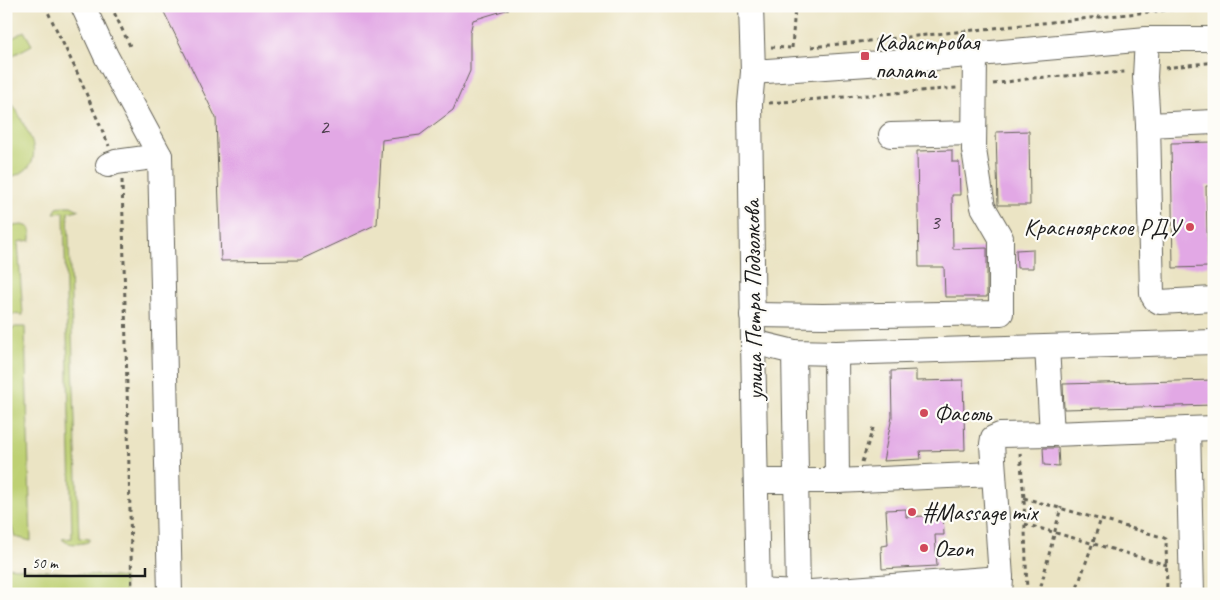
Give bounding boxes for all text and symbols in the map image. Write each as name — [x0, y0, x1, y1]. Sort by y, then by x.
place label: Кадастровая палата — [875, 27, 980, 85]
marker: Кадастровая палата — [859, 50, 871, 62]
house number: 2 — [319, 114, 330, 140]
street label: улица Петра Подзолкова — [736, 197, 770, 402]
house number: 3 — [930, 209, 941, 235]
place label: Красноярское РДУ — [1024, 212, 1184, 242]
marker: Красноярское РДУ — [1184, 221, 1196, 233]
place label: Фасоль — [934, 398, 993, 428]
marker: Фасоль — [918, 407, 930, 419]
place label: #Massage mix — [922, 497, 1039, 527]
marker: #Massage mix — [906, 506, 918, 518]
place label: Ozon — [934, 533, 974, 563]
marker: Ozon — [918, 542, 930, 554]
scale bar — [25, 545, 145, 577]
text: 50 m — [32, 554, 59, 573]

